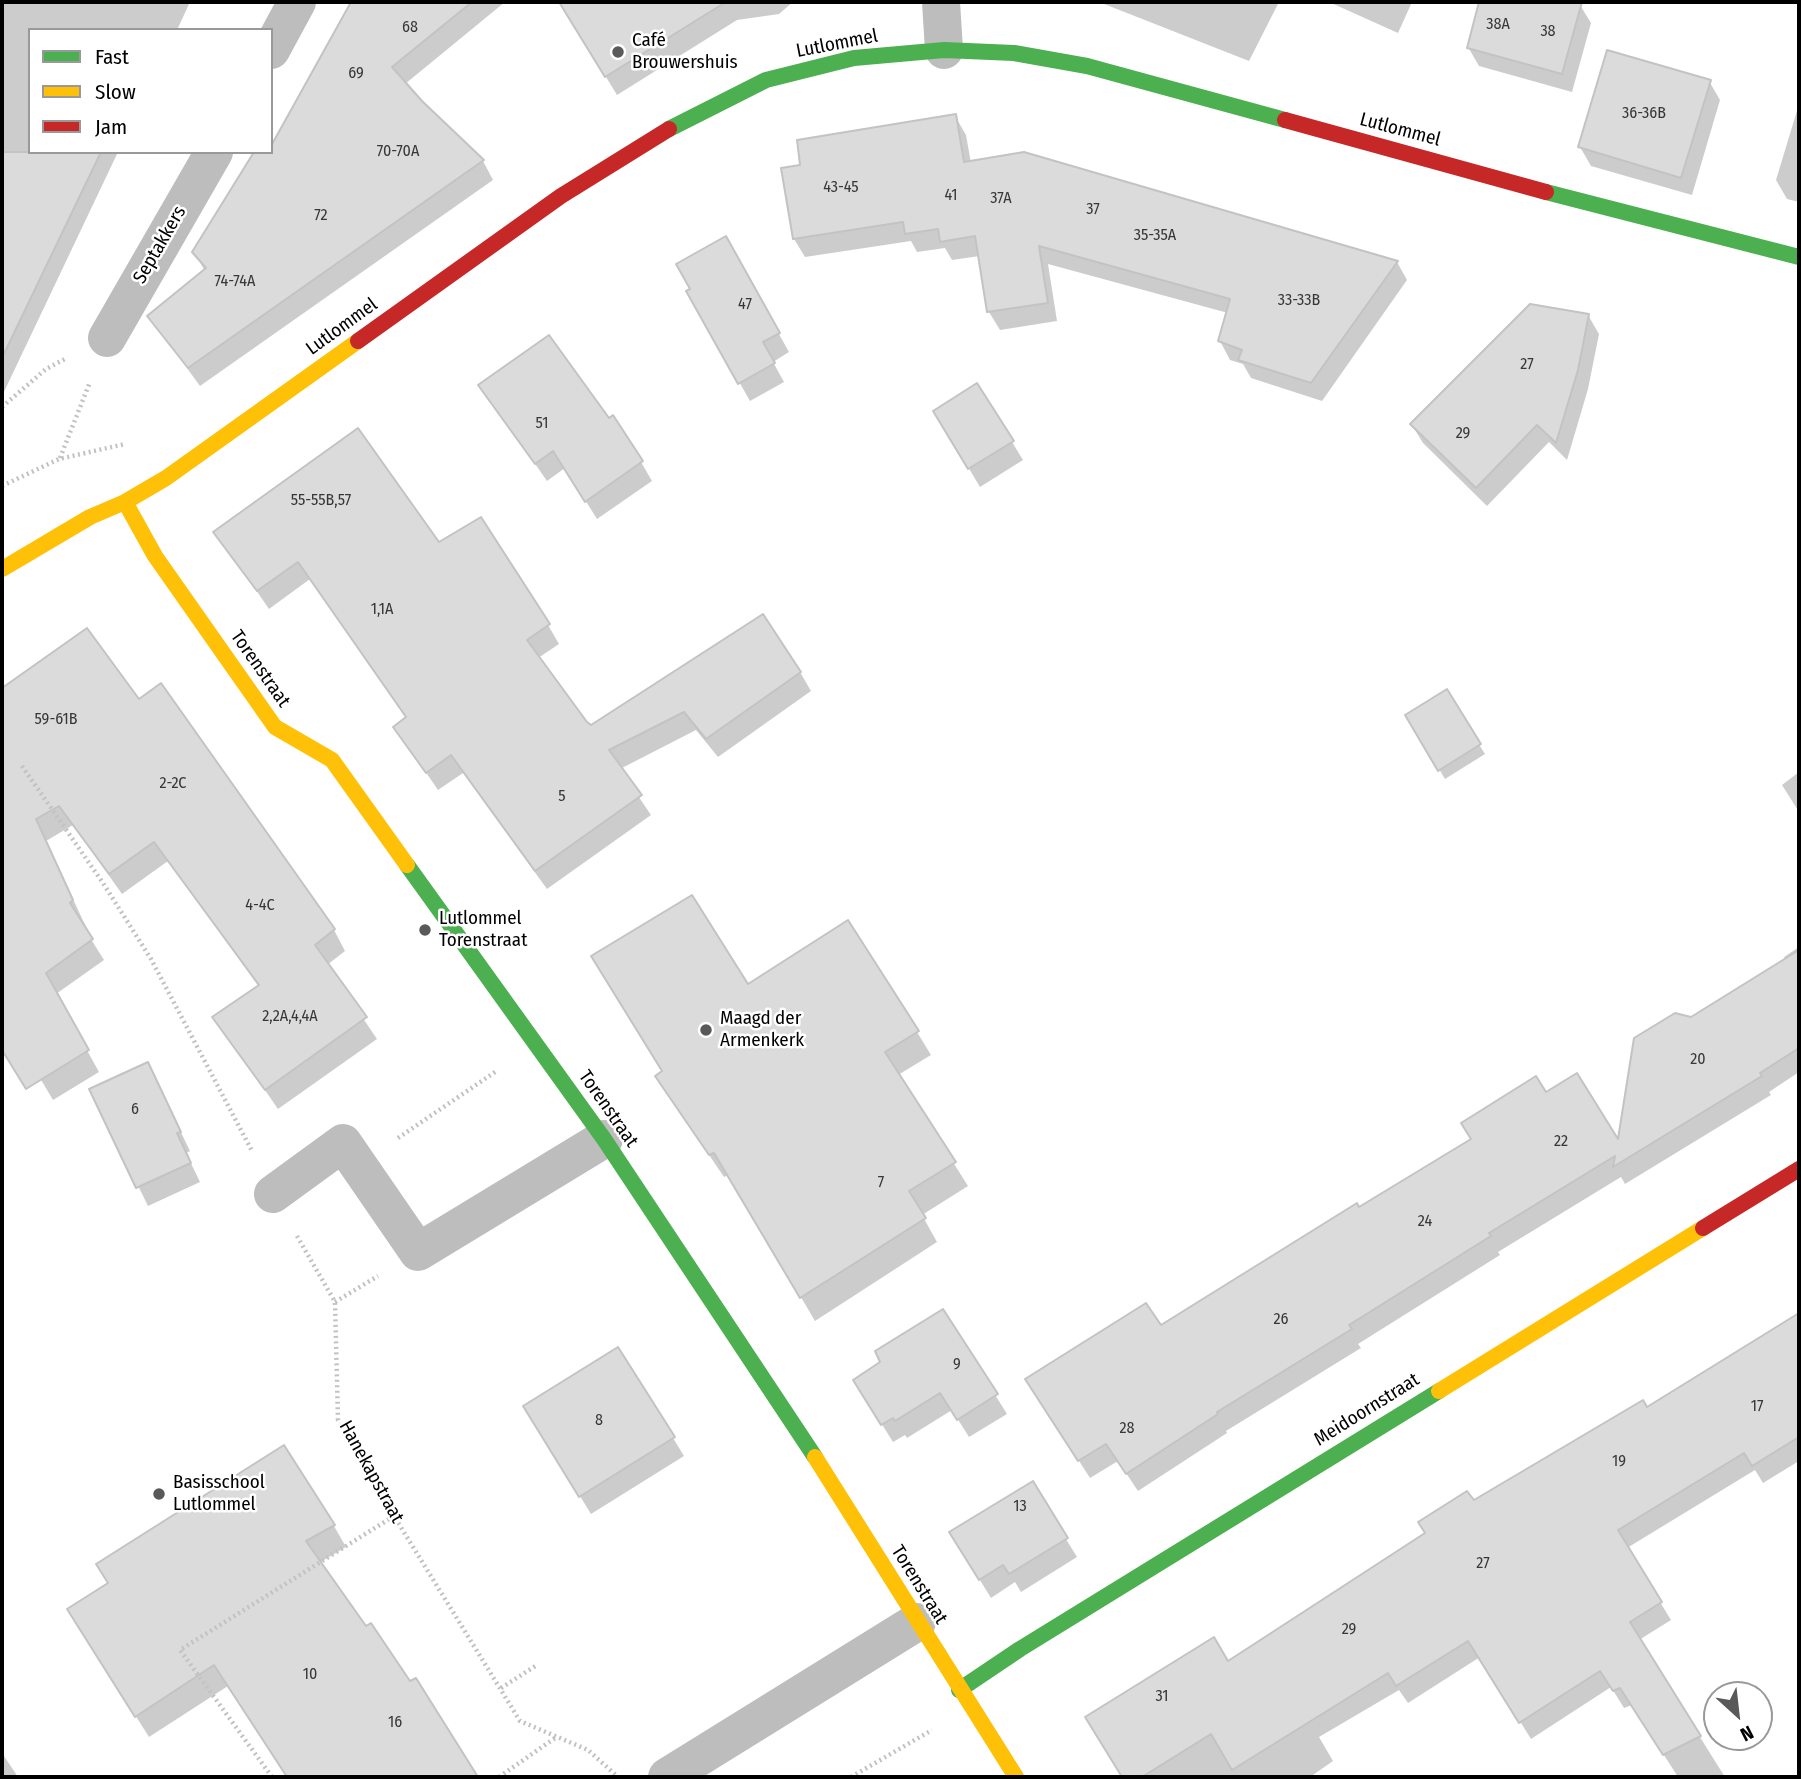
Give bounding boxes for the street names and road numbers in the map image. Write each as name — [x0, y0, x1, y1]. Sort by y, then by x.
street label: Lutlommel — [794, 25, 880, 63]
street label: Lutlommel — [1357, 108, 1443, 152]
street label: Septakkers — [129, 202, 191, 288]
street label: Lutlommel — [302, 293, 382, 361]
street label: Torenstraat — [225, 626, 295, 712]
street label: Torenstraat — [573, 1066, 643, 1152]
street label: Meidoornstraat — [1310, 1369, 1424, 1451]
street label: Hanekapstraat — [334, 1417, 408, 1527]
street label: Torenstraat — [886, 1541, 952, 1629]

